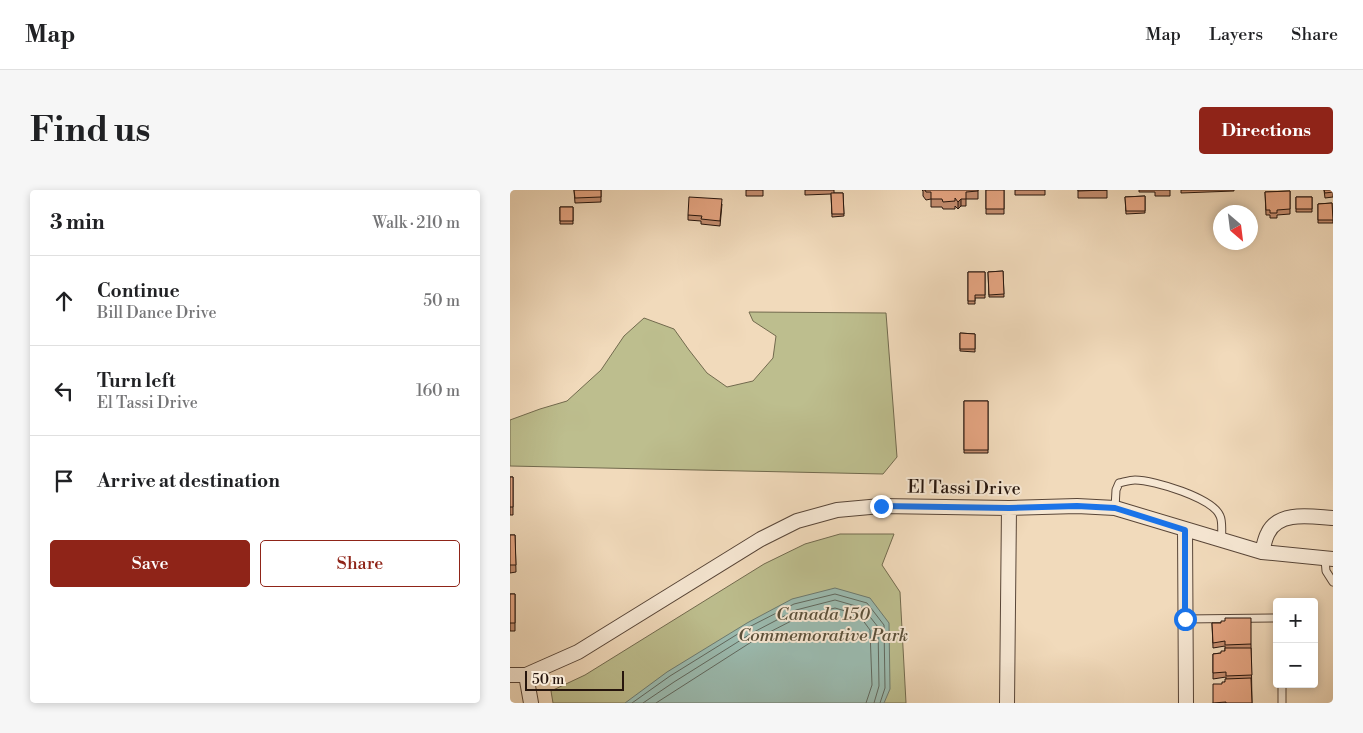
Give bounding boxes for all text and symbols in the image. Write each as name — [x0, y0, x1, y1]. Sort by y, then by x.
text: Map — [25, 20, 75, 50]
text: Map — [1146, 23, 1181, 46]
text: Layers — [1209, 23, 1263, 46]
text: Share — [1291, 23, 1338, 46]
button: Directions — [1199, 107, 1333, 154]
text: Find us — [30, 109, 150, 152]
north arrow — [1213, 205, 1258, 250]
text: 3 min — [50, 210, 105, 236]
text: Walk · 210 m — [372, 213, 460, 233]
text: Continue — [97, 279, 180, 303]
icon: ahead — [50, 287, 78, 315]
text: 50 m — [423, 291, 460, 311]
text: Bill Dance Drive — [97, 303, 217, 323]
text: Turn left — [97, 369, 176, 393]
icon: left — [50, 377, 78, 405]
text: 160 m — [416, 381, 460, 401]
text: El Tassi Drive — [97, 393, 198, 413]
icon: arrive — [50, 467, 78, 495]
text: Arrive at destination — [97, 469, 280, 493]
street label: El Tassi Drive — [907, 476, 1021, 500]
route end — [870, 495, 893, 518]
button: Save — [50, 540, 250, 587]
button: Share — [260, 540, 460, 587]
map controls — [1273, 598, 1318, 688]
button: + — [1273, 598, 1318, 643]
park label: Canada 150 Commemorative Park — [738, 603, 908, 647]
route start — [1174, 608, 1197, 631]
button: − — [1273, 643, 1318, 688]
scale bar — [525, 668, 624, 691]
text: 50 m — [532, 671, 564, 689]

